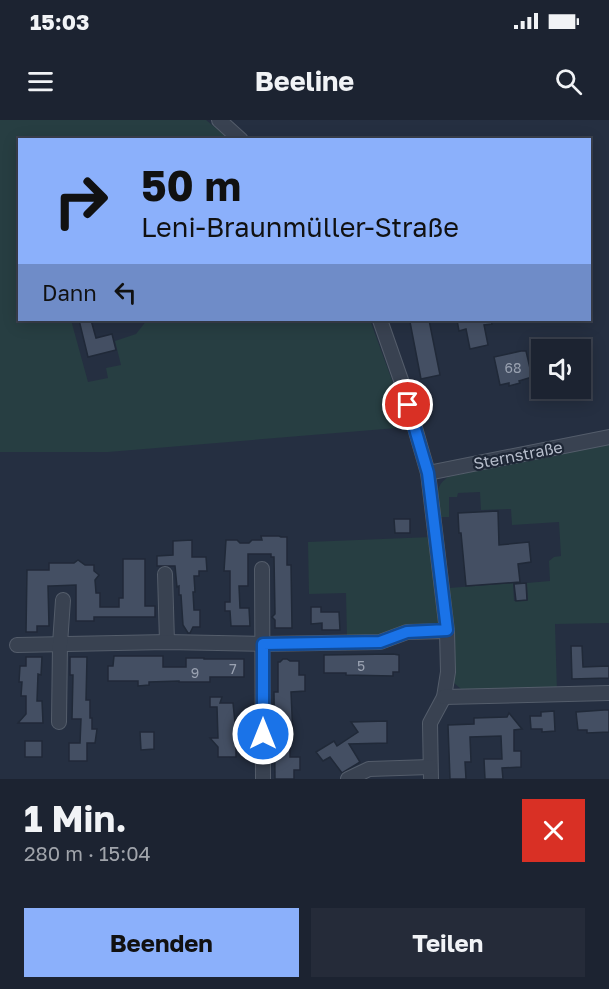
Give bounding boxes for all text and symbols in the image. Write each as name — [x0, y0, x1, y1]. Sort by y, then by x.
text: 15:03 — [30, 8, 90, 35]
icon: menu — [24, 65, 57, 98]
text: Beeline — [255, 65, 354, 97]
icon: search — [552, 65, 585, 98]
text: 50 m — [141, 160, 241, 210]
icon: right — [42, 162, 120, 240]
text: Leni-Braunmüller-Straße — [141, 211, 459, 243]
icon: left — [109, 276, 142, 309]
text: Dann — [42, 279, 97, 306]
map controls — [531, 339, 591, 399]
button: sound — [531, 339, 591, 399]
house number: 68 — [504, 359, 522, 376]
pin — [382, 379, 433, 430]
icon: arrive — [391, 388, 424, 421]
street label: Sternstraße — [472, 437, 564, 473]
house number: 5 — [357, 657, 365, 674]
house number: 7 — [229, 660, 237, 677]
house number: 9 — [191, 664, 199, 681]
position arrow — [231, 702, 295, 766]
text: 1 Min. — [24, 797, 127, 840]
button: close — [522, 799, 585, 862]
text: 280 m · 15:04 — [24, 841, 151, 865]
button: Beenden — [24, 908, 299, 977]
button: Teilen — [311, 908, 585, 977]

